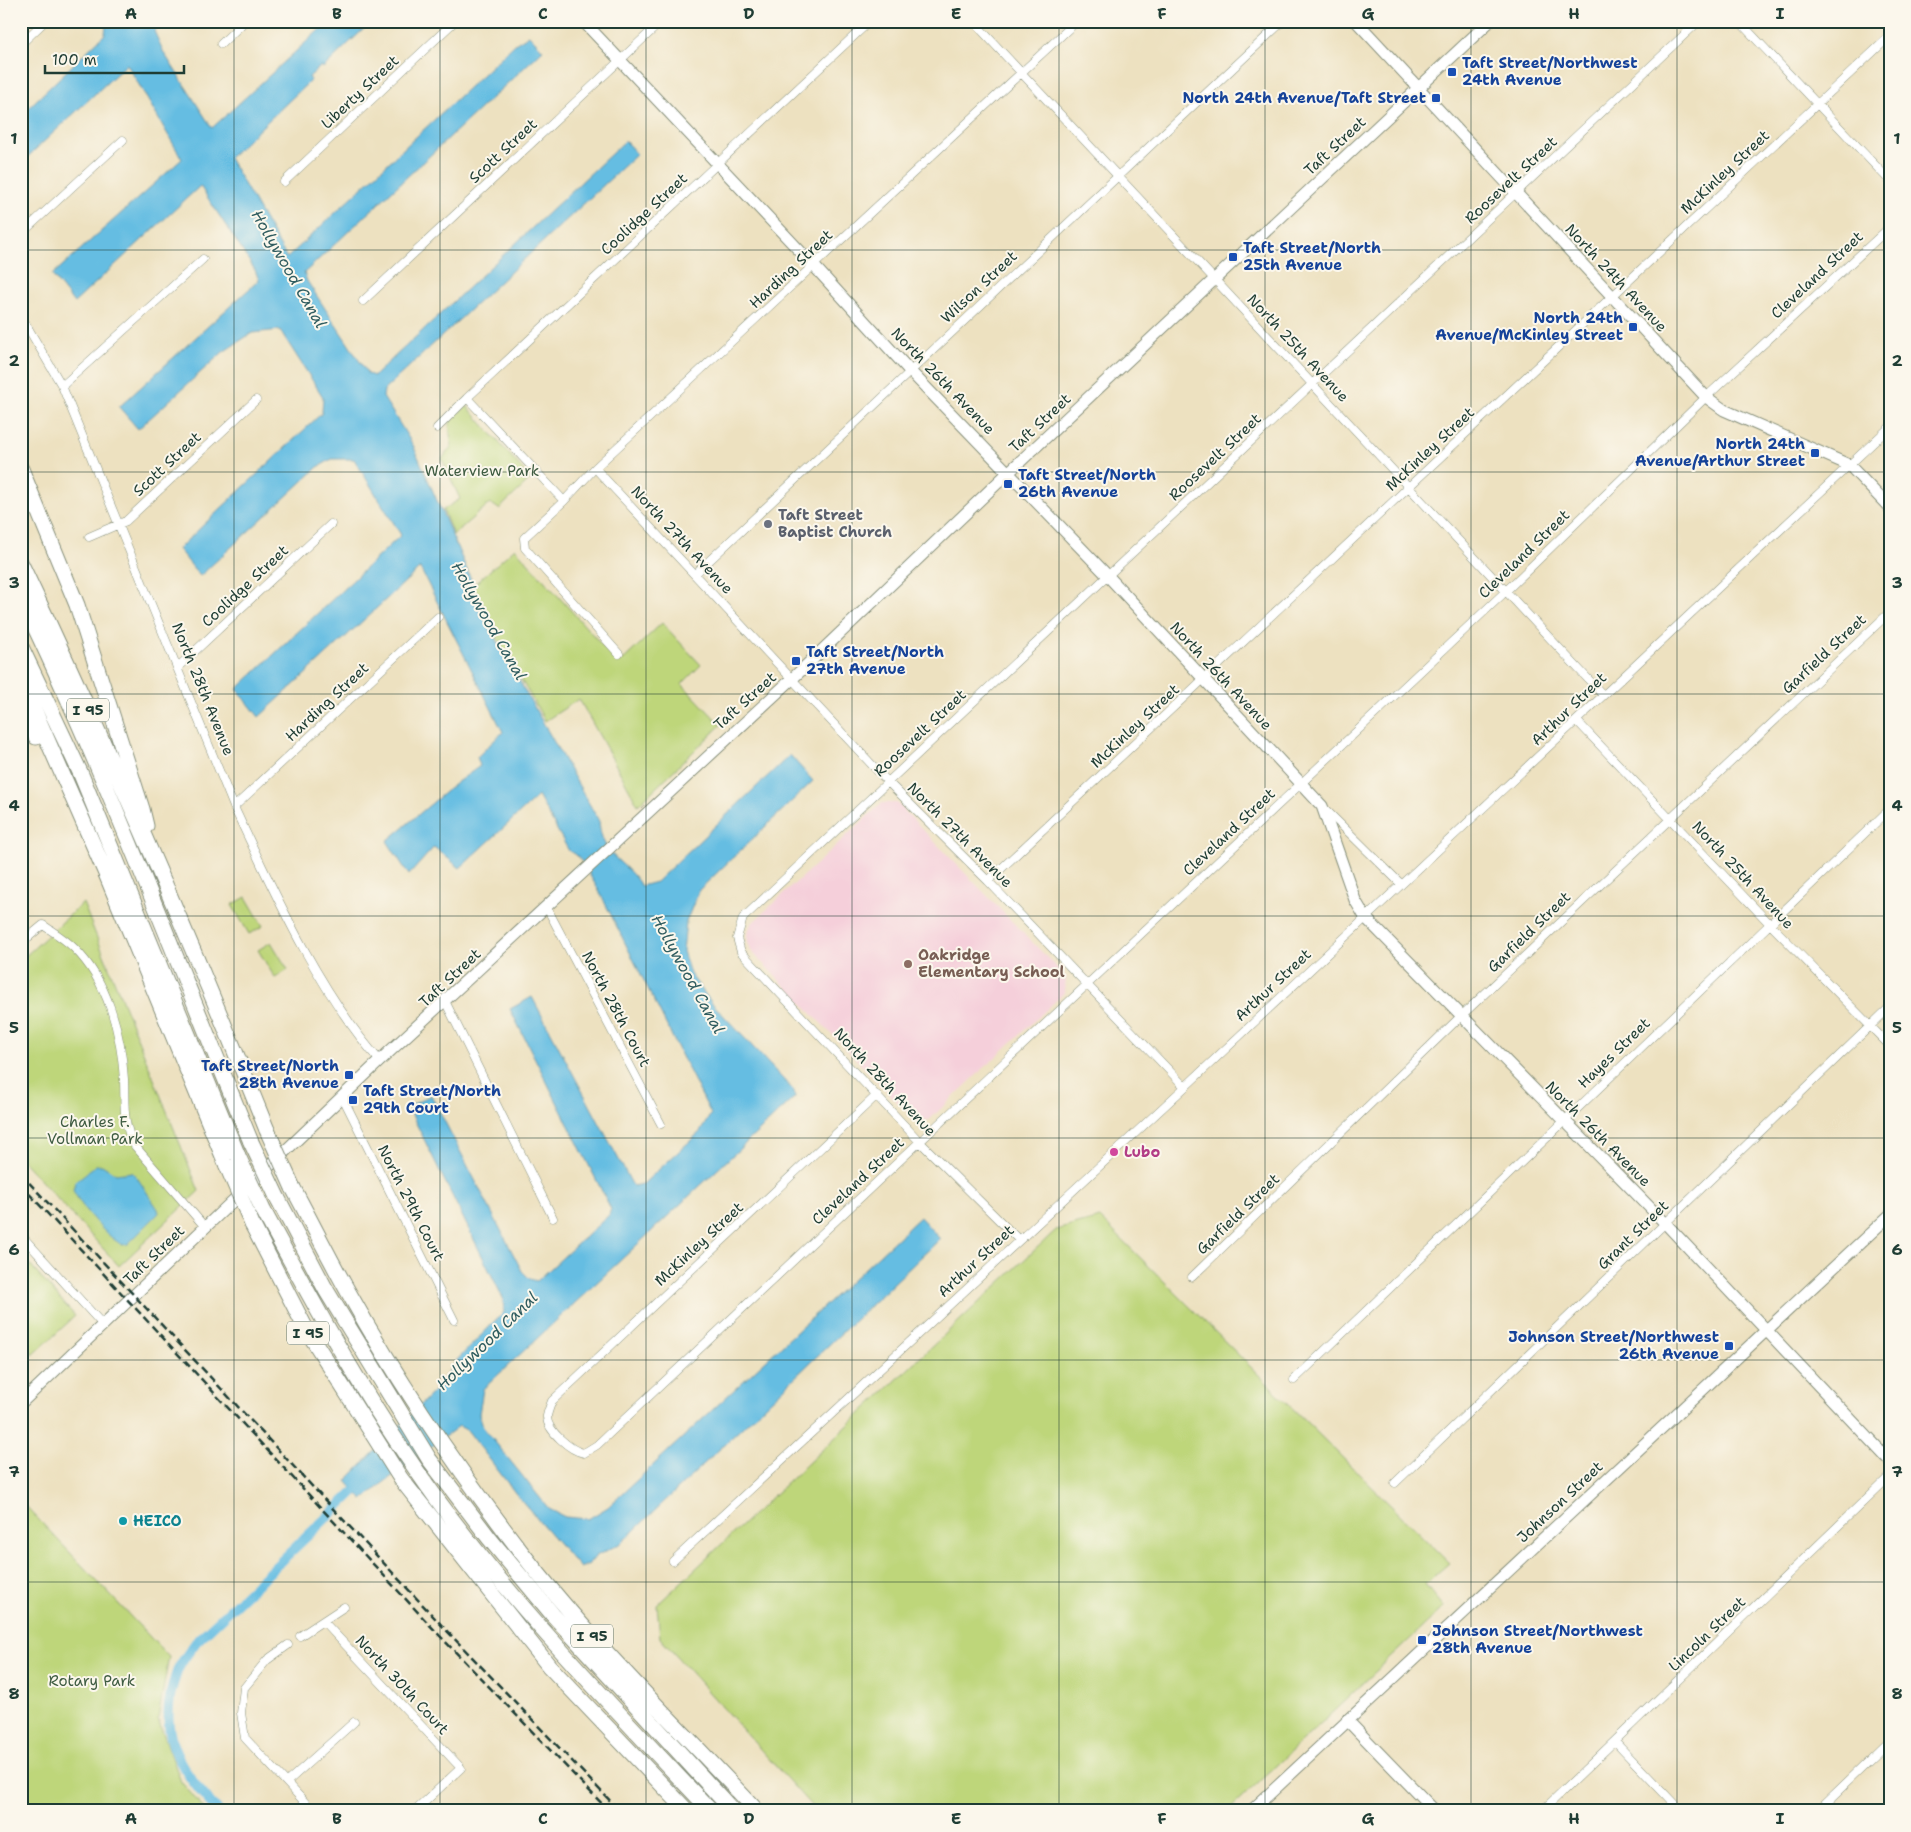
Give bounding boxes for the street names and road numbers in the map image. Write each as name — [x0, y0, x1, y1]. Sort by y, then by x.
street label: Liberty Street — [317, 51, 403, 133]
street label: Taft Street — [1300, 112, 1370, 180]
street label: Scott Street — [465, 114, 541, 188]
street label: McKinley Street — [1676, 126, 1774, 218]
street label: Roosevelt Street — [1460, 132, 1562, 228]
street label: Coolidge Street — [596, 169, 692, 259]
street label: North 24th Avenue — [1561, 220, 1671, 336]
street label: Harding Street — [745, 225, 837, 313]
street label: Cleveland Street — [1766, 227, 1868, 323]
street label: Wilson Street — [936, 246, 1022, 328]
street label: North 25th Avenue — [1243, 290, 1353, 406]
street label: North 26th Avenue — [887, 323, 999, 439]
street label: Taft Street — [1005, 389, 1075, 457]
street label: McKinley Street — [1381, 403, 1479, 495]
street label: Roosevelt Street — [1164, 409, 1266, 505]
street label: Scott Street — [129, 427, 205, 501]
street label: North 27th Avenue — [627, 482, 737, 598]
street label: Cleveland Street — [1474, 505, 1574, 603]
street label: Coolidge Street — [197, 541, 293, 631]
street label: Garfield Street — [1778, 610, 1870, 698]
street label: North 26th Avenue — [1165, 617, 1277, 735]
street label: North 28th Avenue — [167, 620, 239, 758]
street label: Harding Street — [281, 658, 373, 746]
street label: Taft Street — [709, 668, 781, 734]
street label: Arthur Street — [1527, 668, 1611, 750]
street label: McKinley Street — [1086, 680, 1184, 772]
street label: Roosevelt Street — [869, 685, 971, 781]
road number: I 95 — [67, 698, 109, 722]
street label: North 27th Avenue — [903, 778, 1017, 892]
street label: Cleveland Street — [1178, 784, 1280, 880]
street label: North 25th Avenue — [1688, 817, 1798, 933]
street label: Garfield Street — [1483, 887, 1575, 977]
street label: Taft Street — [415, 944, 485, 1012]
street label: Arthur Street — [1230, 944, 1316, 1026]
street label: North 28th Court — [577, 948, 655, 1070]
street label: Hayes Street — [1573, 1013, 1655, 1093]
street label: North 28th Avenue — [829, 1023, 941, 1141]
street label: North 26th Avenue — [1541, 1077, 1655, 1191]
street label: Cleveland Street — [807, 1133, 909, 1229]
street label: North 29th Court — [373, 1141, 449, 1265]
street label: Garfield Street — [1192, 1169, 1284, 1259]
street label: Grant Street — [1593, 1196, 1673, 1274]
street label: McKinley Street — [650, 1198, 748, 1290]
street label: Arthur Street — [933, 1220, 1019, 1302]
street label: Taft Street — [119, 1221, 189, 1289]
road number: I 95 — [287, 1322, 329, 1345]
street label: Johnson Street — [1513, 1457, 1607, 1547]
street label: Lincoln Street — [1664, 1592, 1750, 1676]
road number: I 95 — [571, 1624, 613, 1648]
street label: North 30th Court — [351, 1631, 453, 1739]

